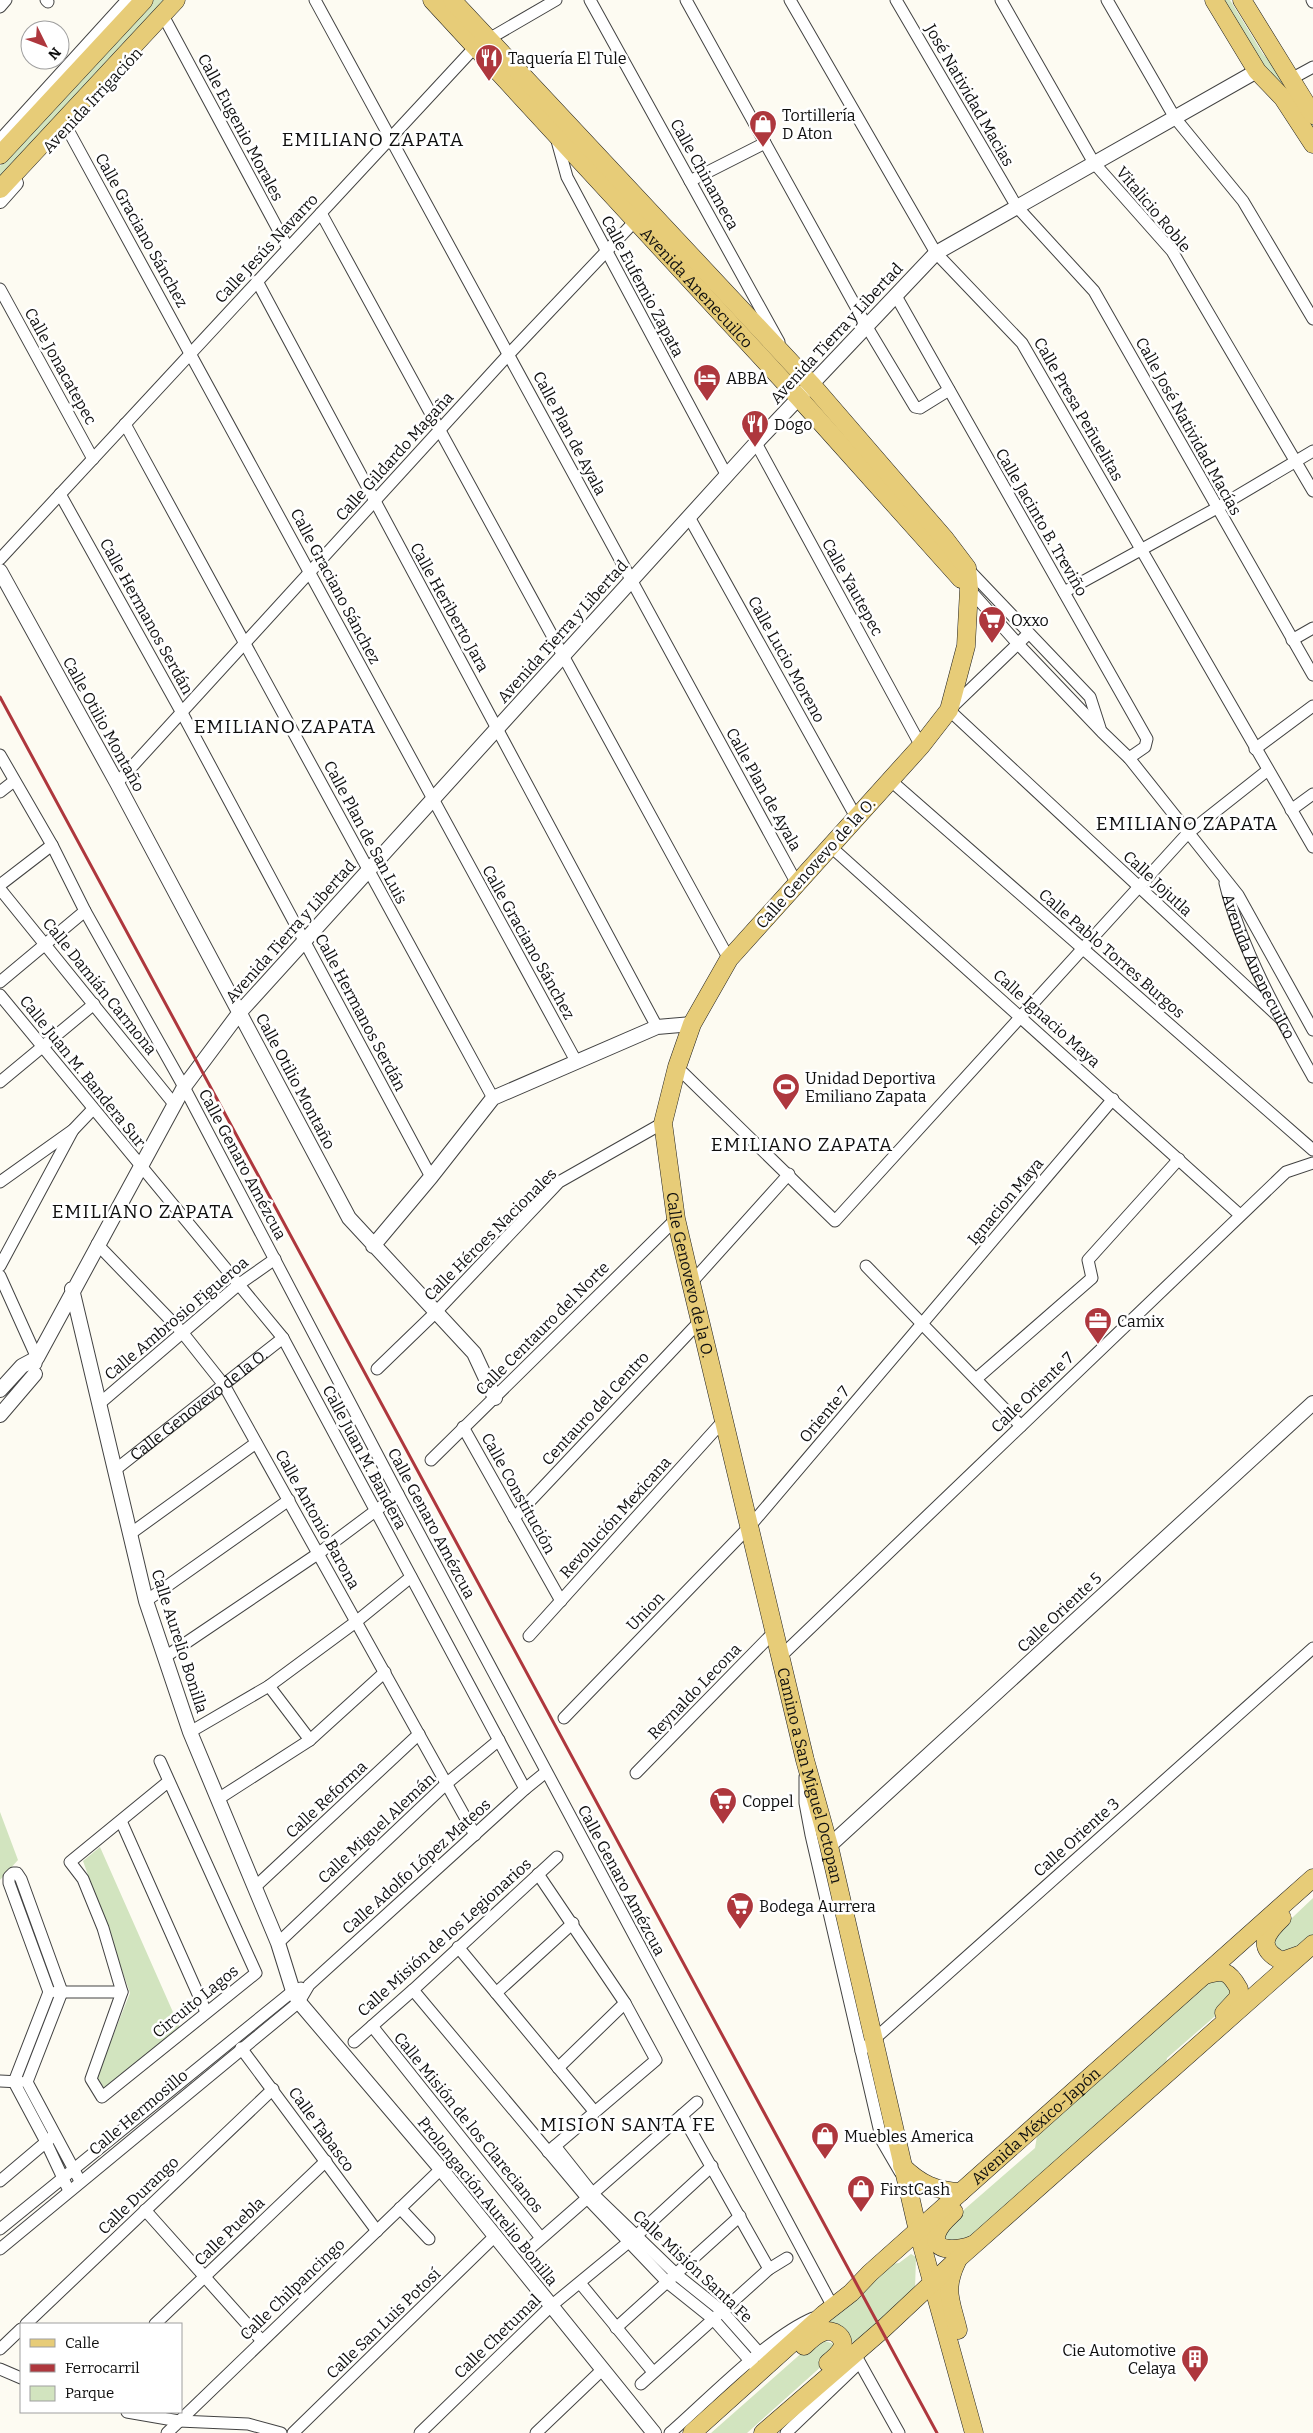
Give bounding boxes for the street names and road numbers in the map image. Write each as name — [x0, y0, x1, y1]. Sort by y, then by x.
street label: José Natividad Macias — [921, 20, 1018, 170]
street label: Avenida Irrigación — [39, 44, 146, 157]
street label: Calle Eugenio Morales — [194, 50, 287, 204]
street label: Calle Chinameca — [666, 115, 743, 233]
street label: Calle Graciano Sánchez — [91, 150, 192, 311]
street label: Vitalicio Roble — [1112, 163, 1195, 256]
street label: Calle Jesús Navarro — [211, 190, 322, 307]
street label: Calle Eufemio Zapata — [597, 212, 688, 360]
street label: Avenida Anenecuilco — [637, 224, 757, 352]
street label: Avenida Tierra y Libertad — [766, 259, 907, 408]
street label: Calle Jonacatepec — [21, 305, 101, 428]
street label: Calle Presa Peñuelitas — [1030, 334, 1127, 484]
street label: Calle José Natividad Macías — [1132, 334, 1246, 519]
street label: Calle Plan de Ayala — [529, 368, 610, 499]
street label: Calle Gildardo Magaña — [331, 388, 457, 525]
street label: Calle Jacinto B. Treviño — [992, 445, 1092, 599]
street label: Calle Graciano Sánchez — [286, 505, 385, 667]
street label: Calle Hermanos Serdán — [96, 535, 197, 697]
street label: Calle Yautepec — [818, 535, 887, 639]
street label: Calle Heriberto Jara — [406, 539, 493, 675]
street label: Avenida Tierra y Libertad — [493, 556, 632, 707]
street label: Calle Lucio Moreno — [744, 593, 829, 726]
street label: Calle Otilio Montaño — [59, 654, 148, 795]
street label: Calle Plan de Ayala — [722, 724, 805, 854]
street label: Calle Plan de San Luis — [320, 757, 411, 907]
street label: Calle Genovevo de la O. — [752, 794, 879, 932]
street label: Calle Jojutla — [1119, 847, 1196, 920]
street label: Avenida Tierra y Libertad — [221, 856, 360, 1007]
street label: Calle Graciano Sánchez — [478, 862, 579, 1023]
street label: Calle Pablo Torres Burgos — [1035, 885, 1189, 1022]
street label: Avenida Anenecuilco — [1218, 892, 1299, 1042]
street label: Calle Damián Carmona — [39, 914, 161, 1059]
street label: Calle Hermanos Serdán — [311, 930, 410, 1094]
street label: Calle Ignacio Maya — [989, 965, 1104, 1071]
street label: Calle Juan M. Bandera Sur — [16, 992, 150, 1151]
street label: Calle Otilio Montaño — [252, 1010, 339, 1152]
street label: Calle Genaro Amézcua — [195, 1086, 290, 1243]
street label: Ignacion Maya — [964, 1154, 1047, 1249]
street label: Calle Héroes Nacionales — [420, 1164, 561, 1305]
street label: Calle Genovevo de la O. — [662, 1191, 717, 1359]
street label: Calle Ambrosio Figueroa — [101, 1252, 252, 1384]
street label: Calle Centauro del Norte — [472, 1258, 613, 1399]
street label: Calle Genovevo de la O. — [126, 1345, 271, 1465]
street label: Centauro del Centro — [538, 1347, 653, 1469]
street label: Calle Oriente 7 — [987, 1348, 1078, 1437]
street label: Calle Juan M. Bandera — [319, 1382, 411, 1533]
street label: Oriente 7 — [795, 1382, 853, 1446]
street label: Calle Constitución — [477, 1430, 560, 1557]
street label: Calle Genaro Amézcua — [384, 1445, 479, 1602]
street label: Calle Antonio Barona — [271, 1446, 364, 1593]
street label: Revolución Mexicana — [556, 1452, 675, 1582]
street label: Calle Aurelio Bonilla — [147, 1567, 212, 1716]
street label: Calle Oriente 5 — [1013, 1569, 1105, 1656]
street label: Union — [622, 1588, 668, 1635]
street label: Reynaldo Lecona — [644, 1639, 745, 1743]
street label: Camino a San Miguel Octopan — [773, 1666, 846, 1885]
street label: Calle Reforma — [282, 1757, 371, 1842]
street label: Calle Miguel Alemán — [314, 1769, 439, 1887]
street label: Calle Oriente 3 — [1030, 1794, 1123, 1881]
street label: Calle Adolfo López Mateos — [338, 1795, 494, 1938]
street label: Calle Genaro Amézcua — [574, 1802, 669, 1959]
street label: Calle Misión de los Legionarios — [353, 1854, 535, 2021]
street label: Circuito Lagos — [149, 1961, 242, 2042]
street label: Calle Misión de los Clarecianos — [390, 2028, 547, 2216]
street label: Avenida México-Japón — [967, 2064, 1104, 2188]
street label: Calle Hermosillo — [85, 2065, 192, 2159]
street label: Calle Tabasco — [285, 2083, 359, 2175]
street label: Prolongación Aurelio Bonilla — [414, 2113, 562, 2290]
street label: Calle Durango — [94, 2152, 183, 2239]
street label: Calle Puebla — [190, 2193, 269, 2270]
street label: Calle Misión Santa Fe — [629, 2206, 756, 2327]
street label: Calle Chilpancingo — [236, 2234, 349, 2344]
street label: Calle San Luis Potosí — [322, 2264, 444, 2383]
street label: Calle Chetumal — [450, 2290, 545, 2382]

